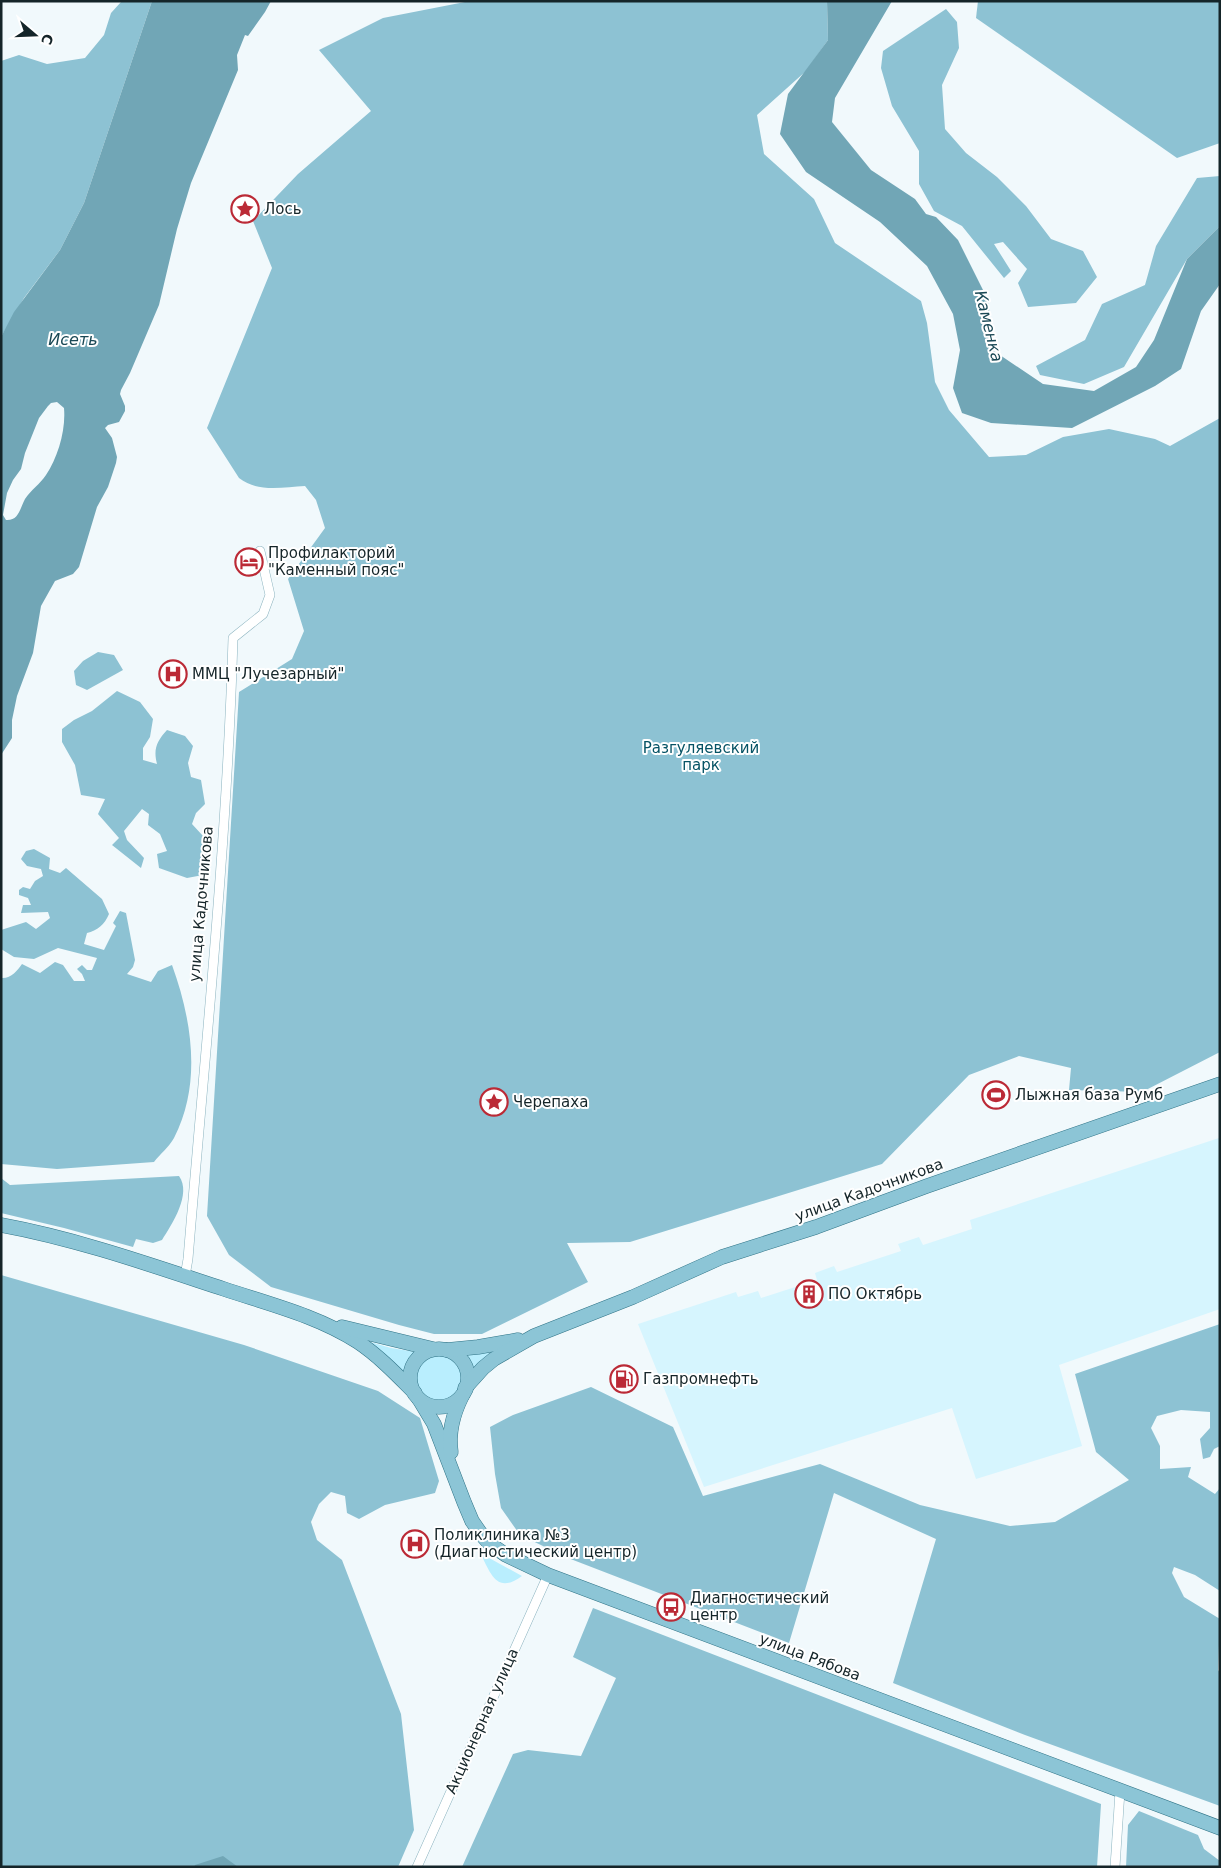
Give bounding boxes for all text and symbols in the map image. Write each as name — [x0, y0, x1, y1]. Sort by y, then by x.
north arrow — [10, 10, 60, 60]
text: С — [38, 32, 57, 47]
place icon: Лось — [230, 194, 260, 224]
place label: Лось — [264, 200, 302, 218]
water label: Каменка — [971, 288, 1007, 364]
water label: Исеть — [48, 330, 98, 349]
place label: Профилакторий "Каменный пояс" — [268, 544, 404, 579]
hotel icon: Профилакторий "Каменный пояс" — [234, 547, 264, 577]
hospital icon: ММЦ "Лучезарный" — [158, 659, 188, 689]
place label: ММЦ "Лучезарный" — [192, 665, 344, 683]
park label: Разгуляевский парк — [643, 739, 759, 774]
street label: улица Кадочникова — [185, 825, 217, 983]
sports icon: Лыжная база Румб — [981, 1080, 1011, 1110]
place label: Лыжная база Румб — [1015, 1086, 1163, 1104]
place icon: Черепаха — [479, 1087, 509, 1117]
place label: Черепаха — [513, 1093, 588, 1111]
street label: улица Кадочникова — [792, 1155, 946, 1225]
building icon: ПО Октябрь — [794, 1279, 824, 1309]
place label: ПО Октябрь — [828, 1285, 922, 1303]
fuel station icon: Газпромнефть — [609, 1364, 639, 1394]
place label: Газпромнефть — [643, 1370, 759, 1388]
place label: Поликлиника №3 (Диагностический центр) — [434, 1526, 637, 1561]
hospital icon: Поликлиника №3 (Диагностический центр) — [400, 1529, 430, 1559]
place label: Диагностический центр — [690, 1589, 829, 1624]
bus stop icon: Диагностический центр — [656, 1592, 686, 1622]
street label: улица Рябова — [757, 1629, 863, 1685]
street label: Акционерная улица — [442, 1645, 522, 1797]

